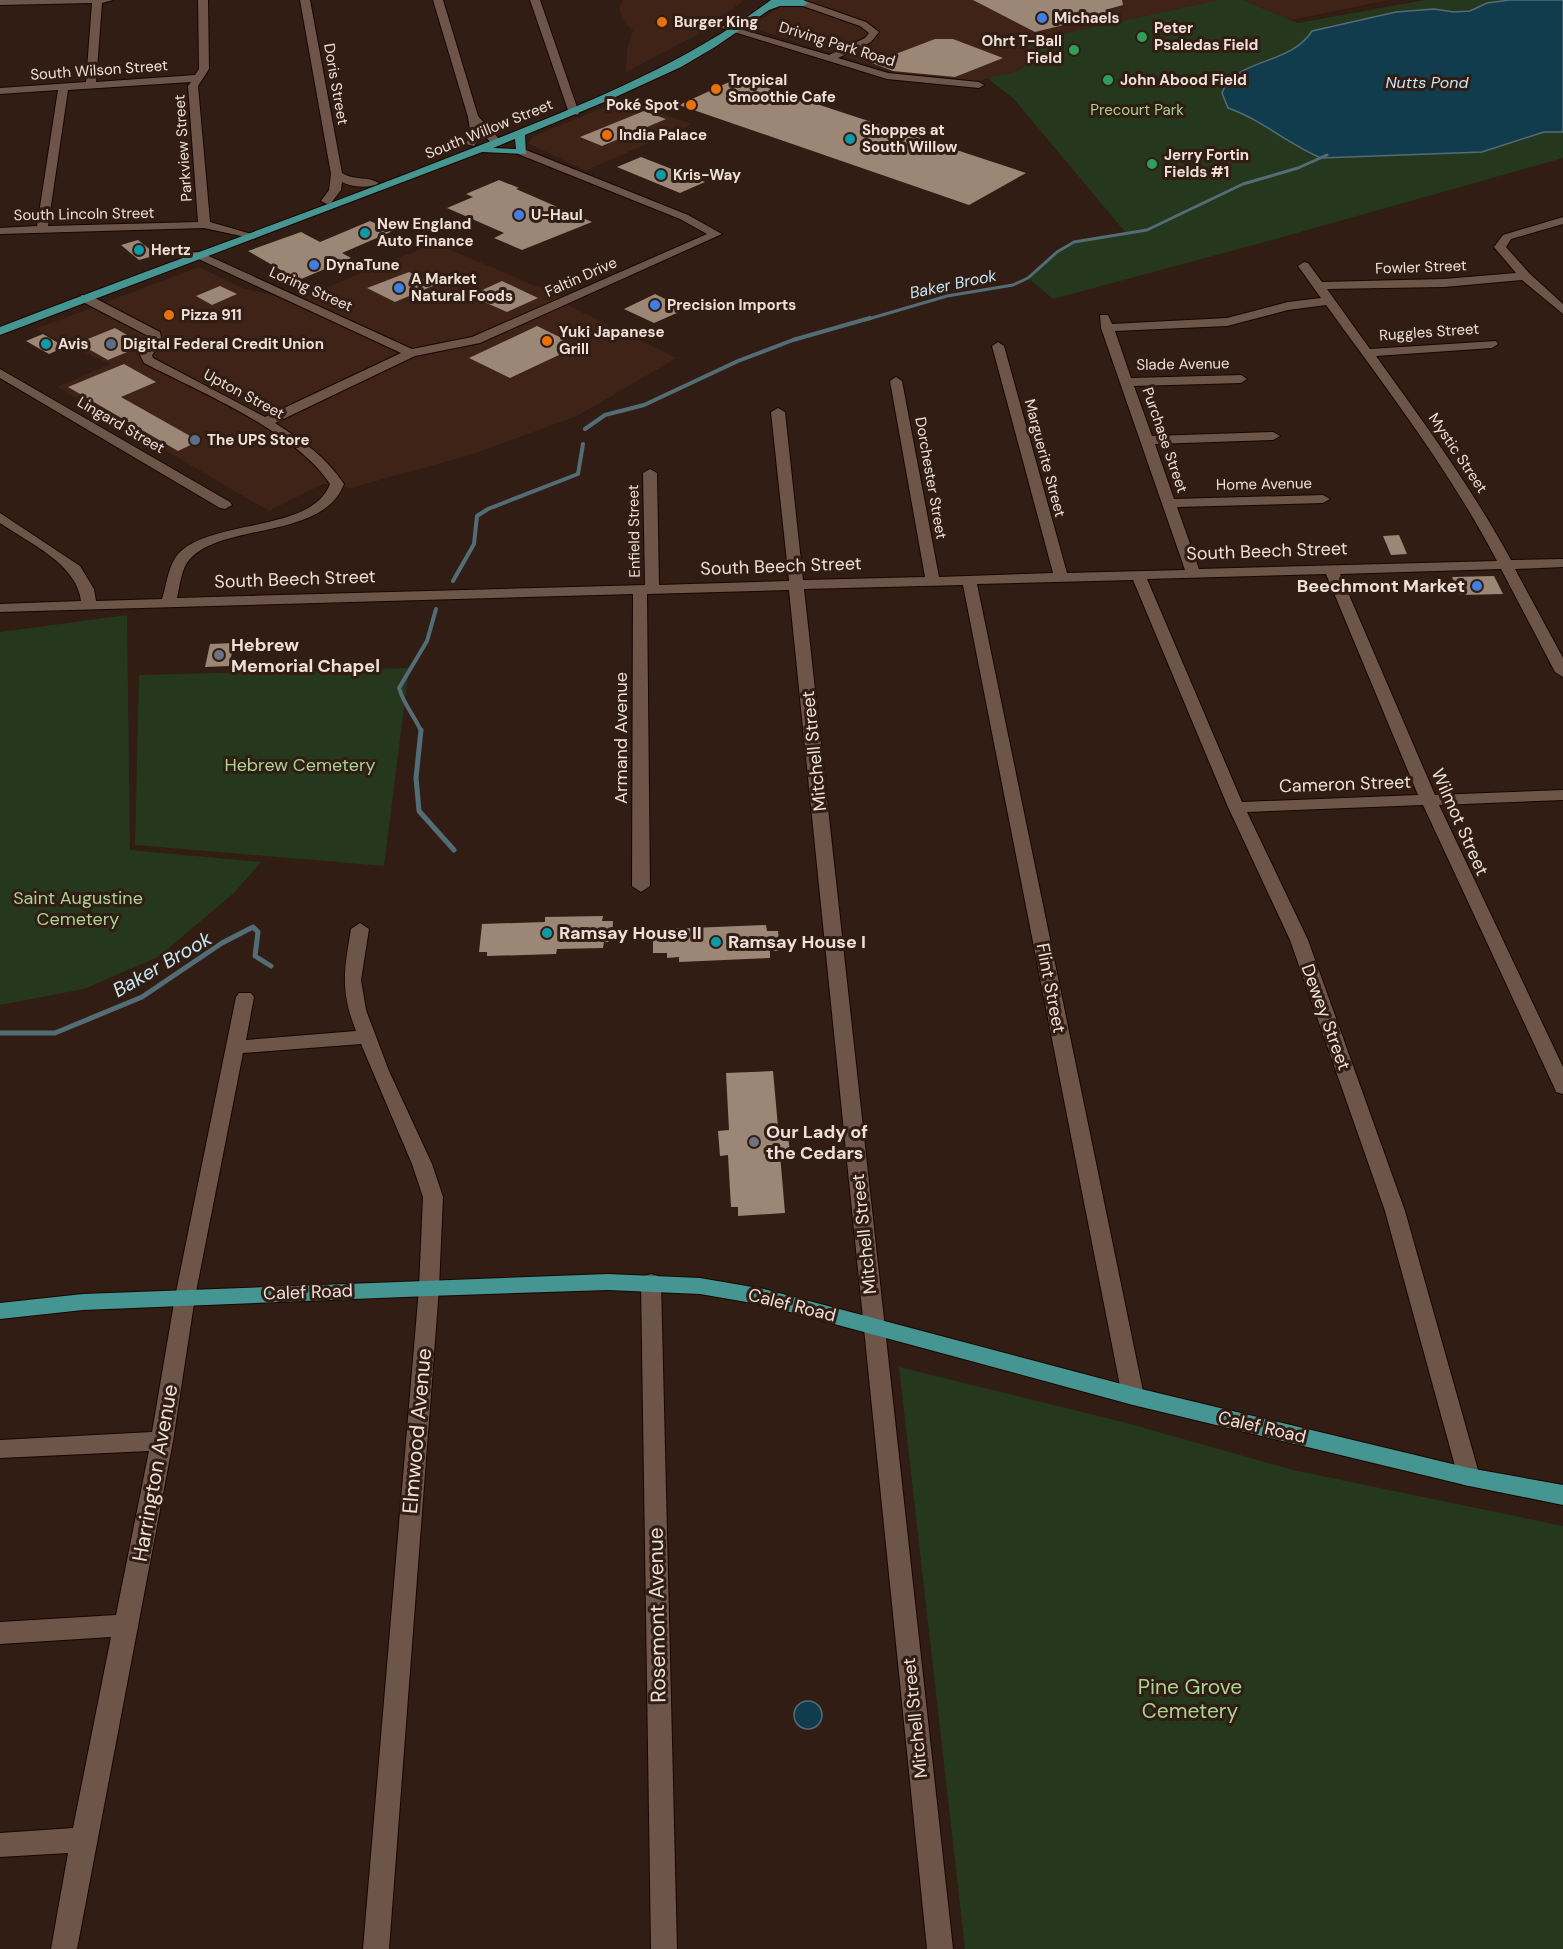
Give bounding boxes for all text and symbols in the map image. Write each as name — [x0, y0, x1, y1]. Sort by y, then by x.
place label: Michaels — [1054, 8, 1120, 28]
marker: Michaels — [1035, 11, 1049, 25]
place label: Burger King — [674, 12, 758, 32]
marker: Burger King — [655, 15, 669, 29]
street label: Driving Park Road — [776, 17, 898, 71]
place label: Peter Psaledas Field — [1154, 18, 1258, 55]
marker: Peter Psaledas Field — [1135, 30, 1149, 44]
place label: Ohrt T-Ball Field — [982, 31, 1062, 68]
street label: Doris Street — [319, 42, 353, 126]
marker: Ohrt T-Ball Field — [1067, 43, 1081, 57]
street label: South Wilson Street — [30, 55, 168, 85]
place label: Tropical Smoothie Cafe — [728, 70, 836, 107]
place label: John Abood Field — [1120, 70, 1247, 90]
water label: Nutts Pond — [1386, 72, 1470, 93]
marker: John Abood Field — [1101, 73, 1115, 87]
marker: Tropical Smoothie Cafe — [709, 82, 723, 96]
street label: Parkview Street — [169, 94, 197, 202]
street label: South Willow Street — [422, 94, 556, 164]
place label: Poké Spot — [606, 95, 679, 115]
marker: Poké Spot — [684, 98, 698, 112]
park label: Precourt Park — [1090, 100, 1184, 120]
place label: Shoppes at South Willow — [862, 120, 958, 157]
place label: India Palace — [619, 125, 707, 145]
marker: India Palace — [600, 128, 614, 142]
marker: Shoppes at South Willow — [843, 132, 857, 146]
place label: Jerry Fortin Fields #1 — [1164, 145, 1249, 182]
marker: Jerry Fortin Fields #1 — [1145, 157, 1159, 171]
place label: Kris-Way — [673, 165, 741, 185]
marker: Kris-Way — [654, 168, 668, 182]
street label: South Lincoln Street — [13, 203, 155, 225]
place label: U-Haul — [531, 205, 583, 225]
marker: U-Haul — [512, 208, 526, 222]
place label: New England Auto Finance — [377, 214, 474, 251]
marker: New England Auto Finance — [358, 226, 372, 240]
place label: Hertz — [151, 240, 191, 260]
marker: Hertz — [132, 243, 146, 257]
street label: Faltin Drive — [542, 252, 620, 302]
place label: DynaTune — [326, 255, 399, 275]
street label: Fowler Street — [1375, 255, 1467, 279]
marker: DynaTune — [307, 258, 321, 272]
street label: Loring Street — [266, 262, 356, 316]
water label: Baker Brook — [908, 264, 999, 303]
place label: A Market Natural Foods — [411, 269, 513, 306]
marker: A Market Natural Foods — [392, 281, 406, 295]
place label: Precision Imports — [667, 295, 796, 315]
marker: Precision Imports — [648, 298, 662, 312]
place label: Pizza 911 — [181, 305, 242, 325]
marker: Pizza 911 — [162, 308, 176, 322]
street label: Ruggles Street — [1378, 319, 1480, 345]
place label: Yuki Japanese Grill — [559, 322, 664, 359]
place label: Avis — [58, 334, 88, 354]
place label: Digital Federal Credit Union — [123, 334, 324, 354]
marker: Yuki Japanese Grill — [540, 334, 554, 348]
marker: Avis — [39, 337, 53, 351]
marker: Digital Federal Credit Union — [104, 337, 118, 351]
street label: Slade Avenue — [1136, 353, 1230, 375]
street label: Upton Street — [200, 364, 288, 424]
street label: Purchase Street — [1138, 385, 1192, 496]
street label: Lingard Street — [74, 392, 168, 458]
street label: Marguerite Street — [1020, 397, 1070, 519]
street label: Mystic Street — [1424, 409, 1492, 497]
street label: Dorchester Street — [910, 415, 952, 541]
place label: The UPS Store — [207, 430, 309, 450]
marker: The UPS Store — [188, 433, 202, 447]
street label: Home Avenue — [1216, 473, 1312, 495]
street label: Enfield Street — [623, 484, 645, 578]
street label: South Beech Street — [1186, 536, 1348, 566]
street label: South Beech Street — [700, 551, 862, 581]
street label: South Beech Street — [214, 564, 376, 594]
place label: Beechmont Market — [1297, 574, 1465, 598]
marker: Beechmont Market — [1470, 579, 1484, 593]
place label: Hebrew Memorial Chapel — [231, 633, 380, 678]
marker: Hebrew Memorial Chapel — [212, 648, 226, 662]
street label: Armand Avenue — [609, 672, 633, 804]
street label: Mitchell Street — [796, 690, 832, 812]
park label: Hebrew Cemetery — [224, 753, 376, 777]
street label: Wilmot Street — [1426, 765, 1494, 879]
street label: Cameron Street — [1279, 770, 1411, 798]
park label: Saint Augustine Cemetery — [13, 886, 143, 931]
place label: Ramsay House II — [559, 921, 702, 945]
water label: Baker Brook — [108, 925, 217, 1003]
marker: Ramsay House II — [540, 926, 554, 940]
place label: Ramsay House I — [728, 930, 866, 954]
marker: Ramsay House I — [709, 935, 723, 949]
street label: Flint Street — [1031, 941, 1071, 1035]
street label: Dewey Street — [1296, 961, 1356, 1073]
place label: Our Lady of the Cedars — [766, 1120, 868, 1165]
marker: Our Lady of the Cedars — [747, 1135, 761, 1149]
street label: Mitchell Street — [846, 1173, 882, 1295]
street label: Calef Road — [263, 1278, 353, 1306]
street label: Calef Road — [746, 1283, 838, 1327]
street label: Elmwood Avenue — [396, 1347, 438, 1515]
street label: Harrington Avenue — [126, 1382, 184, 1564]
street label: Calef Road — [1216, 1405, 1308, 1449]
street label: Rosemont Avenue — [641, 1527, 673, 1703]
street label: Mitchell Street — [897, 1657, 933, 1779]
park label: Pine Grove Cemetery — [1138, 1673, 1242, 1725]

